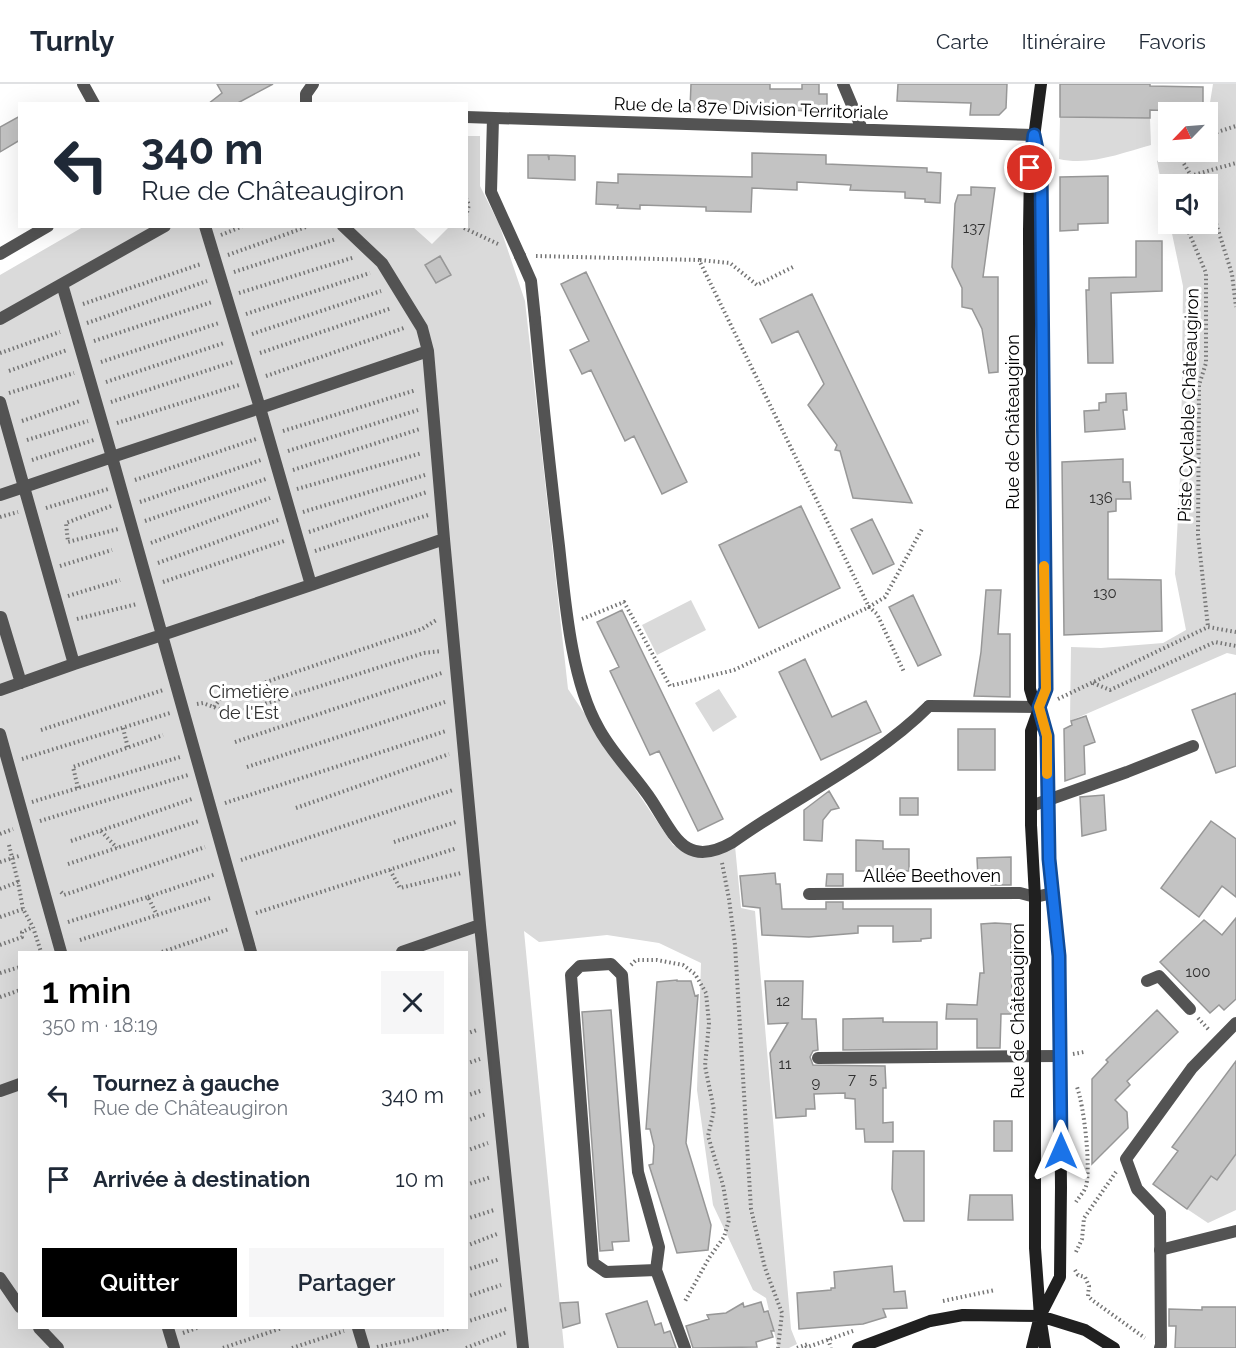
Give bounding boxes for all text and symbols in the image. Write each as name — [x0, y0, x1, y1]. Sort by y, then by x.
text: Turnly — [30, 25, 114, 58]
text: Carte — [936, 29, 988, 54]
text: Itinéraire — [1021, 29, 1105, 54]
text: Favoris — [1138, 29, 1206, 54]
street label: Rue de la 87e Division Territoriale — [613, 93, 889, 123]
north arrow — [1158, 102, 1218, 162]
map controls — [1158, 102, 1218, 234]
text: 340 m — [141, 125, 263, 174]
icon: left — [42, 126, 120, 204]
pin — [1004, 142, 1055, 193]
icon: arrive — [1013, 151, 1046, 184]
button: sound — [1158, 174, 1218, 234]
text: Rue de Châteaugiron — [141, 175, 404, 206]
house number: 137 — [963, 219, 985, 237]
street label: Piste Cyclable Châteaugiron — [1173, 288, 1203, 522]
street label: Rue de Châteaugiron — [1002, 334, 1023, 510]
house number: 136 — [1089, 489, 1113, 507]
house number: 130 — [1093, 584, 1117, 602]
park label: Cimetière de l'Est — [209, 681, 290, 723]
street label: Allée Beethoven — [863, 865, 1001, 886]
street label: Rue de Châteaugiron — [1007, 923, 1028, 1099]
house number: 100 — [1186, 963, 1210, 981]
text: 1 min — [42, 969, 131, 1011]
button: close — [381, 971, 444, 1034]
house number: 12 — [776, 992, 790, 1010]
text: 350 m · 18:19 — [42, 1013, 158, 1037]
house number: 11 — [779, 1055, 792, 1073]
text: Tournez à gauche — [93, 1070, 279, 1096]
house number: 7 — [848, 1070, 856, 1088]
house number: 5 — [869, 1070, 877, 1088]
house number: 9 — [812, 1074, 821, 1092]
icon: left — [42, 1079, 75, 1112]
text: 340 m — [381, 1082, 444, 1108]
text: Rue de Châteaugiron — [93, 1096, 288, 1120]
position arrow — [1029, 1119, 1093, 1183]
icon: arrive — [42, 1163, 75, 1196]
text: Arrivée à destination — [93, 1166, 310, 1192]
text: 10 m — [395, 1166, 444, 1192]
button: Quitter — [42, 1248, 237, 1317]
button: Partager — [249, 1248, 444, 1317]

